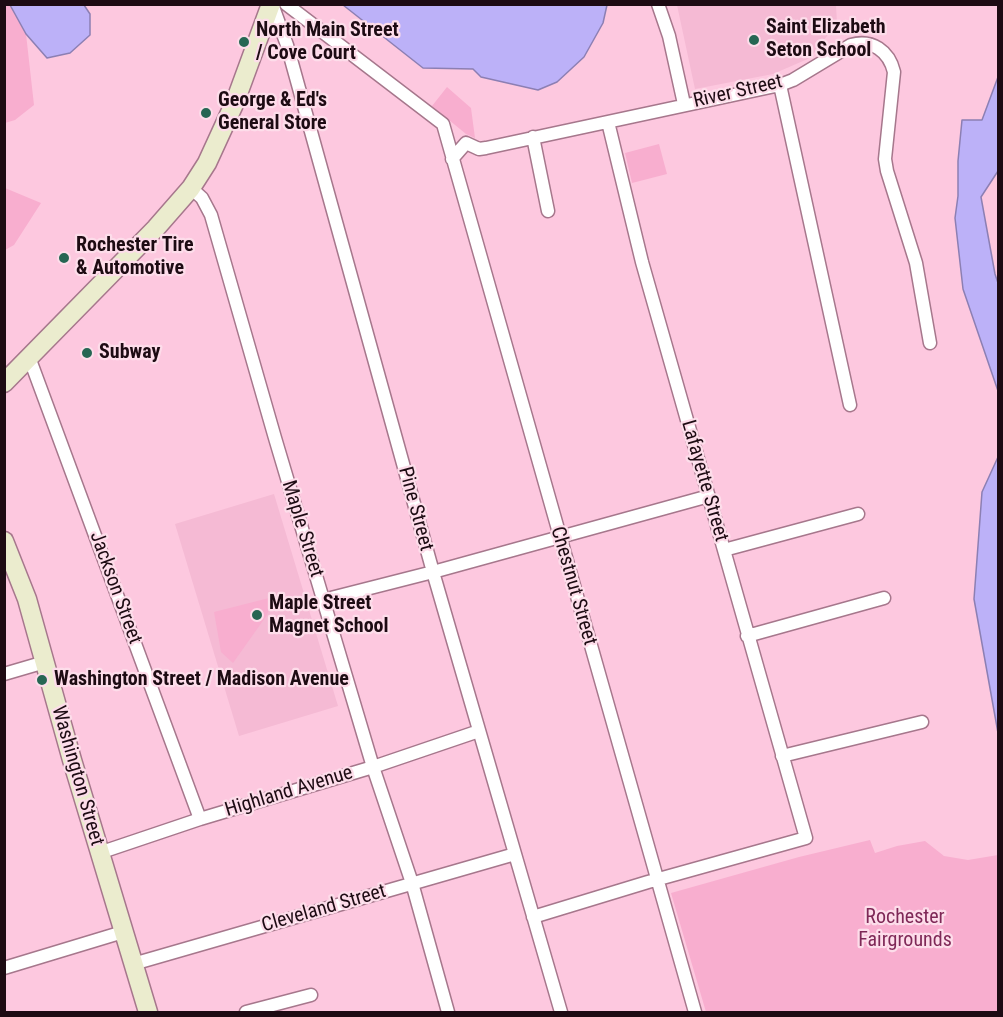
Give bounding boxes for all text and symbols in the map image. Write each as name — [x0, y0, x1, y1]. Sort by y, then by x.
place label: Saint Elizabeth Seton School — [766, 16, 886, 63]
place label: North Main Street / Cove Court — [256, 19, 399, 66]
marker: Saint Elizabeth Seton School — [747, 33, 761, 47]
marker: North Main Street / Cove Court — [237, 35, 251, 49]
street label: River Street — [691, 70, 785, 114]
place label: George & Ed's General Store — [218, 89, 327, 136]
marker: George & Ed's General Store — [199, 106, 213, 120]
place label: Rochester Tire & Automotive — [76, 234, 194, 281]
marker: Rochester Tire & Automotive — [57, 251, 71, 265]
place label: Subway — [99, 341, 160, 365]
marker: Subway — [80, 346, 94, 360]
street label: Lafayette Street — [675, 418, 733, 544]
street label: Pine Street — [392, 464, 438, 554]
street label: Maple Street — [276, 478, 328, 580]
street label: Chestnut Street — [545, 524, 601, 648]
street label: Jackson Street — [84, 529, 146, 647]
place label: Maple Street Magnet School — [269, 592, 389, 639]
marker: Maple Street Magnet School — [250, 608, 264, 622]
place label: Washington Street / Madison Avenue — [54, 668, 349, 692]
marker: Washington Street / Madison Avenue — [35, 673, 49, 687]
street label: Washington Street — [46, 703, 108, 849]
street label: Highland Avenue — [222, 761, 356, 823]
street label: Cleveland Street — [259, 880, 389, 938]
park label: Rochester Fairgrounds — [858, 906, 952, 953]

